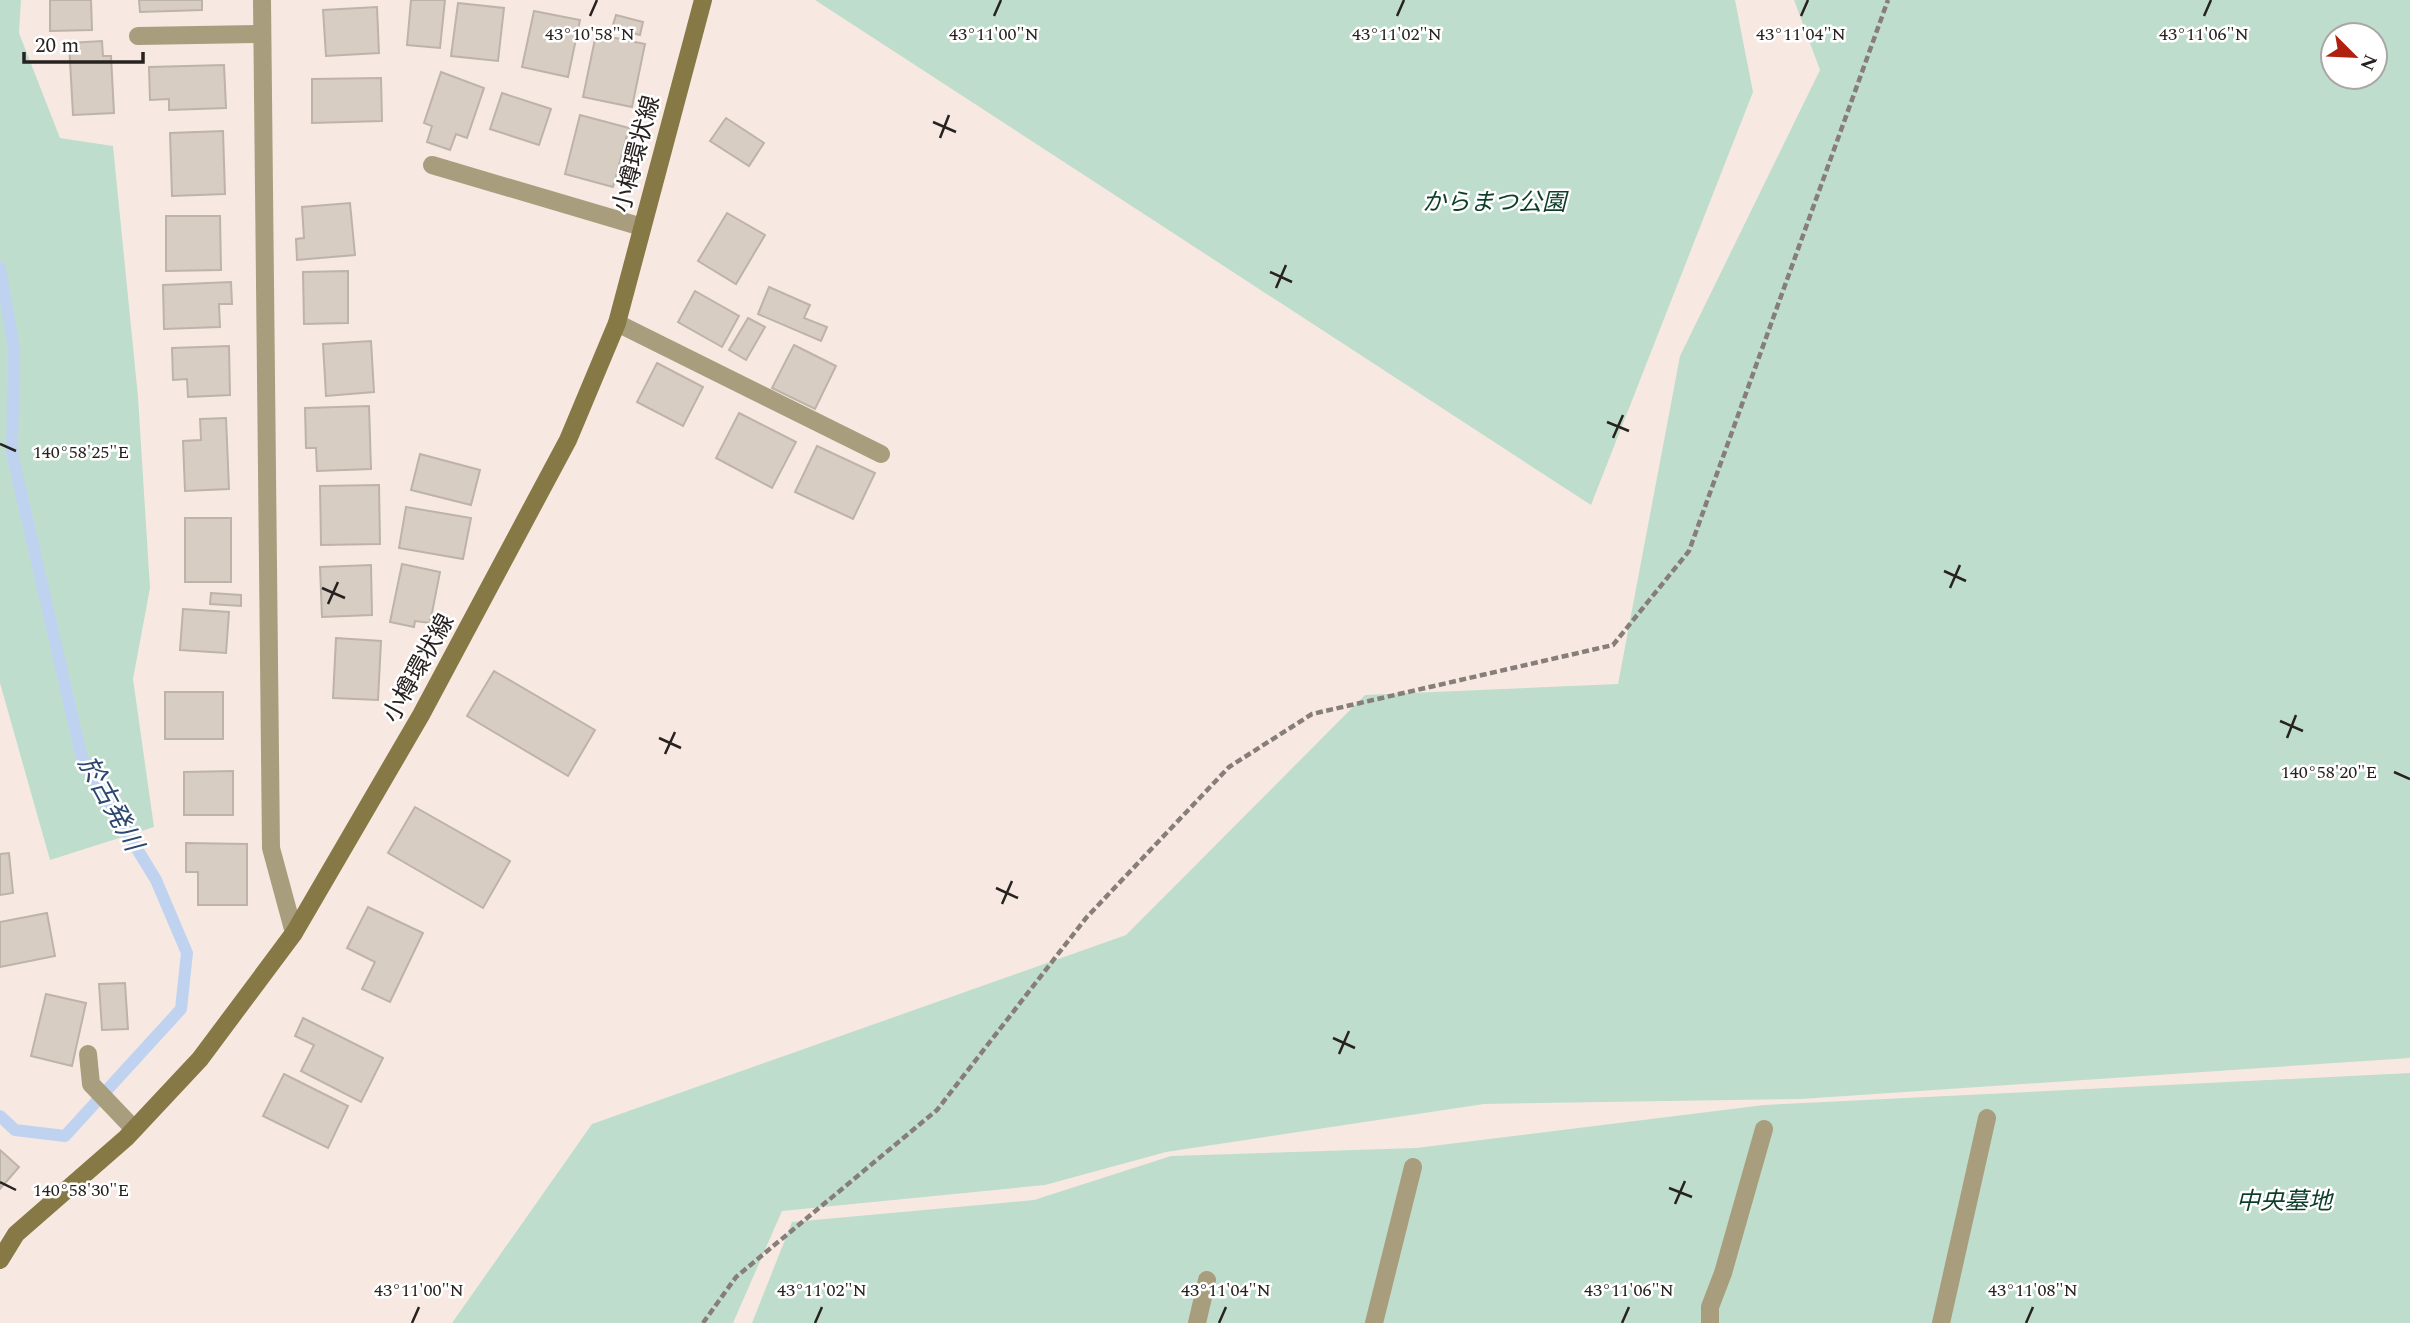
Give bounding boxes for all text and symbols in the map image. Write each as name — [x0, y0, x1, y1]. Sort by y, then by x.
scale bar — [24, 21, 144, 65]
text: 43°10'58"N — [545, 21, 635, 48]
text: 43°11'00"N — [949, 21, 1039, 48]
text: 43°11'02"N — [1352, 21, 1442, 48]
text: 43°11'04"N — [1756, 21, 1846, 48]
text: 43°11'06"N — [2159, 21, 2249, 48]
north arrow — [2319, 21, 2389, 91]
text: 20 m — [35, 30, 79, 62]
text: N — [2352, 49, 2385, 75]
street label: 小樽環状線 — [604, 92, 670, 217]
park label: からまつ公園 — [1422, 185, 1569, 221]
text: 140°58'25"E — [33, 439, 129, 466]
street label: 小樽環状線 — [374, 607, 464, 730]
water label: 於古発川 — [67, 748, 154, 861]
text: 140°58'20"E — [2281, 759, 2377, 786]
text: 140°58'30"E — [33, 1177, 129, 1204]
park label: 中央墓地 — [2236, 1184, 2335, 1220]
text: 43°11'00"N — [374, 1277, 464, 1304]
text: 43°11'02"N — [777, 1277, 867, 1304]
text: 43°11'04"N — [1181, 1277, 1271, 1304]
text: 43°11'06"N — [1584, 1277, 1674, 1304]
text: 43°11'08"N — [1988, 1277, 2078, 1304]

